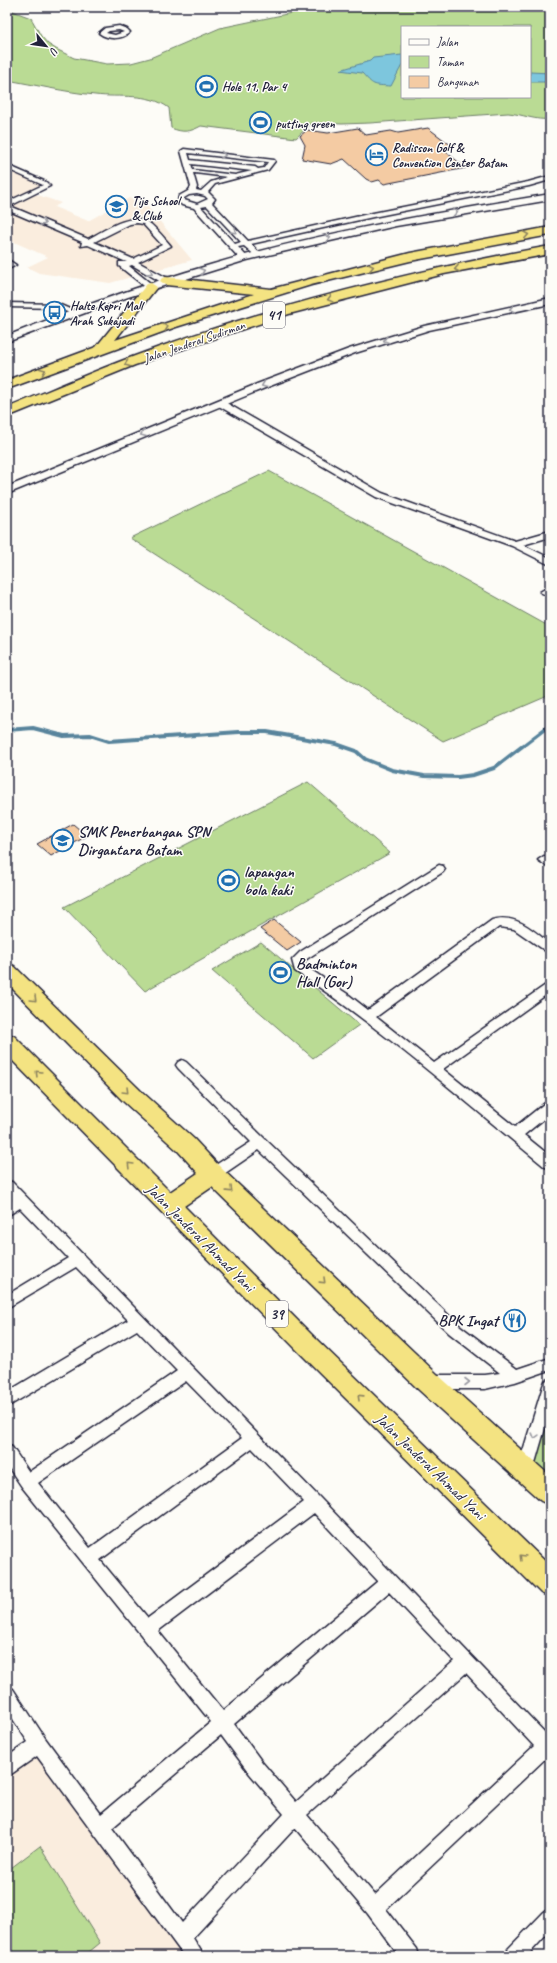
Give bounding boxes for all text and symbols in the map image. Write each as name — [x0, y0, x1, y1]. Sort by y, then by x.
north arrow — [26, 26, 66, 66]
legend — [401, 26, 531, 98]
text: Jalan — [436, 34, 459, 50]
text: U — [46, 45, 62, 59]
text: Taman — [437, 54, 464, 70]
sports icon: Hole 11, Par 4 — [194, 73, 220, 99]
text: Bangunan — [437, 74, 479, 90]
place label: Hole 11, Par 4 — [222, 79, 289, 95]
sports icon: putting green — [248, 110, 274, 136]
place label: putting green — [276, 116, 336, 132]
place label: Radisson Golf & Convention Center Batam — [392, 140, 508, 171]
hotel icon: Radisson Golf & Convention Center Batam — [363, 141, 389, 167]
one-way arrow — [220, 151, 226, 160]
place label: Tije School & Club — [132, 193, 182, 224]
school or university icon: Tije School & Club — [103, 194, 129, 220]
one-way arrow — [452, 209, 459, 217]
one-way arrow — [38, 218, 46, 226]
one-way arrow — [229, 226, 237, 234]
one-way arrow — [522, 231, 529, 240]
one-way arrow — [325, 234, 331, 242]
one-way arrow — [368, 263, 374, 271]
one-way arrow — [454, 264, 460, 272]
one-way arrow — [199, 267, 206, 276]
one-way arrow — [146, 268, 153, 275]
one-way arrow — [327, 294, 334, 303]
place label: Halte Kepri Mall Arah Sukajadi — [70, 298, 145, 329]
bus stop icon: Halte Kepri Mall Arah Sukajadi — [41, 299, 67, 325]
road number: 41 — [263, 302, 285, 328]
one-way arrow — [509, 304, 515, 312]
street label: Jalan Jenderal Sudirman — [141, 317, 248, 367]
one-way arrow — [162, 323, 169, 332]
one-way arrow — [382, 335, 389, 344]
one-way arrow — [123, 359, 130, 367]
one-way arrow — [40, 368, 47, 376]
one-way arrow — [260, 380, 267, 388]
one-way arrow — [140, 429, 148, 437]
place label: SMK Penerbangan SPN Dirgantara Batam — [78, 822, 213, 860]
school or university icon: SMK Penerbangan SPN Dirgantara Batam — [49, 827, 75, 853]
place label: lapangan bola kaki — [244, 862, 294, 900]
sports icon: lapangan bola kaki — [216, 867, 242, 893]
place label: Badminton Hall (Gor) — [296, 954, 357, 992]
sports icon: Badminton Hall (Gor) — [267, 959, 293, 985]
one-way arrow — [30, 994, 37, 1002]
one-way arrow — [35, 1070, 43, 1078]
one-way arrow — [121, 1086, 129, 1094]
one-way arrow — [127, 1162, 135, 1170]
street label: Jalan Jenderal Ahmad Yani — [141, 1178, 260, 1298]
one-way arrow — [225, 1186, 233, 1193]
one-way arrow — [318, 1276, 326, 1284]
road number: 39 — [266, 1301, 288, 1327]
restaurant icon: BPK Ingat — [501, 1307, 527, 1333]
place label: BPK Ingat — [438, 1311, 501, 1331]
one-way arrow — [464, 1378, 470, 1386]
one-way arrow — [357, 1394, 365, 1402]
street label: Jalan Jenderal Ahmad Yani — [370, 1408, 491, 1526]
one-way arrow — [531, 1433, 540, 1440]
one-way arrow — [519, 1554, 527, 1562]

